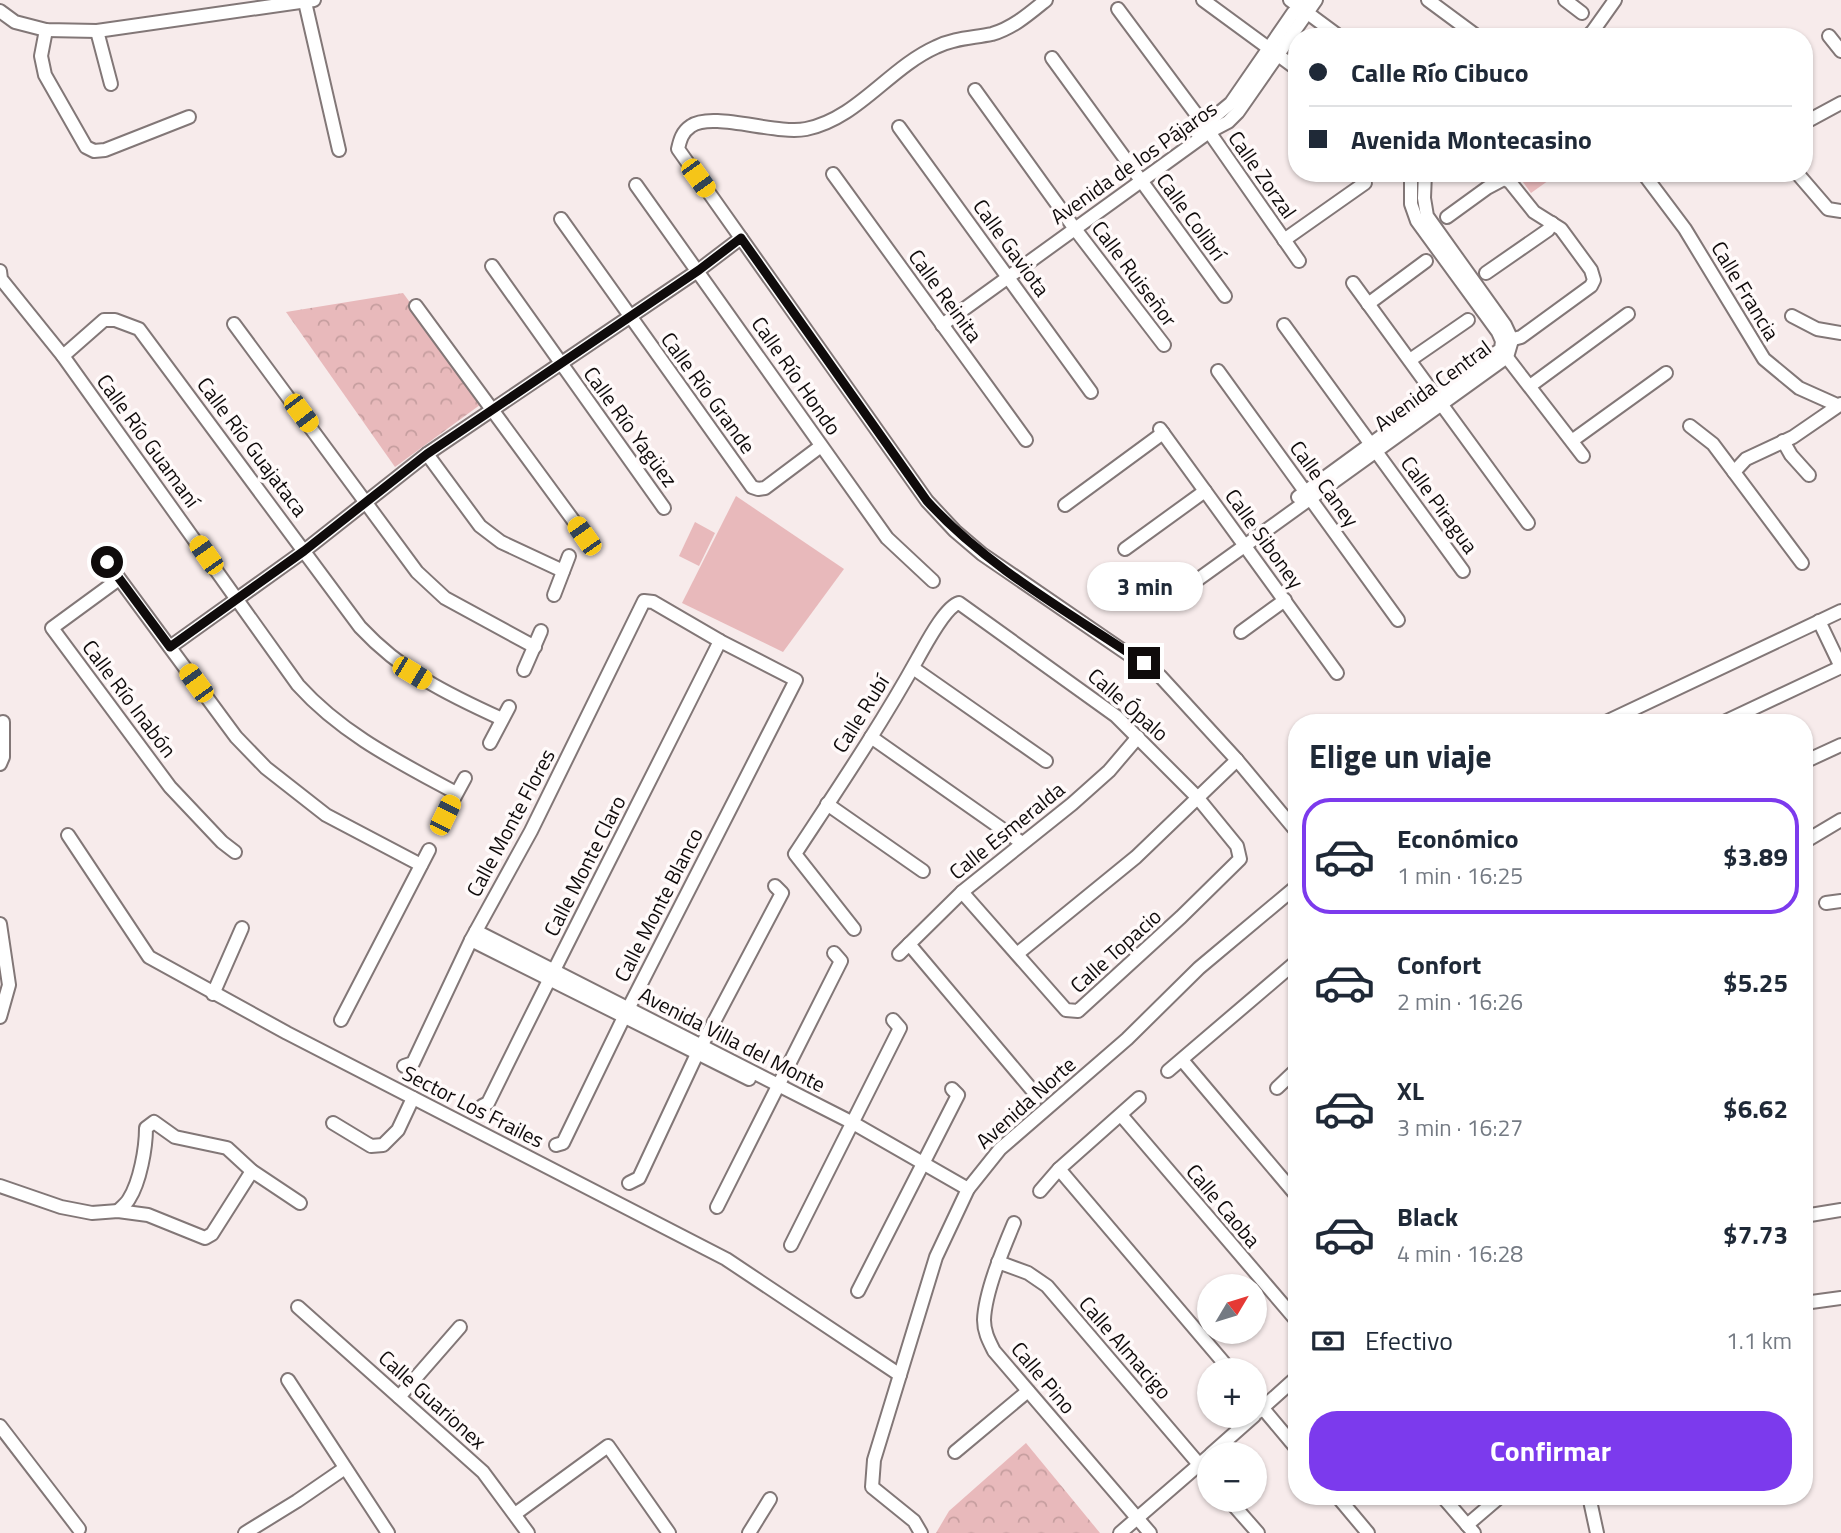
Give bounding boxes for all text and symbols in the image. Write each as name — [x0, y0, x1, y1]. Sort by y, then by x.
text: Calle Río Cibuco — [1351, 53, 1528, 92]
street label: Avenida de los Pájaros — [1043, 92, 1223, 232]
text: Avenida Montecasino — [1351, 120, 1592, 159]
street label: Calle Zorzal — [1221, 124, 1305, 225]
car — [678, 155, 719, 201]
street label: Calle Colibrí — [1149, 166, 1235, 268]
street label: Calle Gaviota — [965, 192, 1058, 303]
street label: Calle Ruiseñor — [1084, 214, 1185, 333]
street label: Calle Francia — [1704, 235, 1788, 347]
street label: Calle Reinita — [901, 242, 991, 349]
street label: Calle Río Hondo — [744, 309, 850, 441]
street label: Calle Río Grande — [654, 325, 764, 460]
street label: Avenida Central — [1367, 332, 1498, 439]
street label: Calle Río Yagüez — [576, 359, 686, 494]
street label: Calle Río Guamaní — [89, 367, 209, 515]
street label: Calle Río Guajataca — [190, 370, 316, 523]
car — [280, 390, 323, 436]
street label: Calle Caney — [1282, 433, 1367, 534]
street label: Calle Piragua — [1393, 449, 1487, 560]
street label: Calle Siboney — [1218, 482, 1312, 595]
car — [564, 513, 605, 559]
car — [186, 532, 227, 578]
route start — [91, 546, 123, 578]
callout: 3 min — [1086, 562, 1202, 610]
text: 3 min — [1117, 569, 1173, 604]
street label: Calle Río Inabón — [75, 633, 185, 764]
route end — [1128, 647, 1160, 679]
car — [389, 653, 436, 693]
car — [176, 660, 217, 706]
street label: Calle Ópalo — [1081, 660, 1176, 749]
street label: Calle Rubí — [824, 667, 897, 759]
text: Elige un viaje — [1309, 732, 1492, 780]
street label: Calle Monte Flores — [458, 743, 563, 902]
street label: Calle Esmeralda — [942, 773, 1071, 887]
street label: Calle Monte Claro — [535, 790, 633, 942]
car — [427, 792, 464, 838]
text: Económico — [1397, 819, 1519, 858]
street label: Calle Monte Blanco — [605, 822, 711, 987]
icon: car — [1313, 825, 1376, 888]
text: $3.89 — [1723, 837, 1788, 876]
text: 1 min · 16:25 — [1397, 858, 1523, 893]
street label: Calle Topacio — [1062, 900, 1168, 1000]
text: Confort — [1397, 945, 1481, 984]
icon: car — [1313, 951, 1376, 1014]
text: $5.25 — [1723, 963, 1788, 1002]
street label: Avenida Villa del Monte — [634, 978, 831, 1100]
text: 2 min · 16:26 — [1397, 984, 1523, 1019]
street label: Avenida Norte — [968, 1048, 1083, 1156]
street label: Sector Los Frailes — [397, 1057, 550, 1156]
text: XL — [1397, 1071, 1424, 1110]
icon: car — [1313, 1077, 1376, 1140]
text: $6.62 — [1723, 1089, 1788, 1128]
text: 3 min · 16:27 — [1397, 1110, 1523, 1145]
street label: Calle Caoba — [1179, 1156, 1269, 1255]
text: Black — [1397, 1197, 1458, 1236]
icon: car — [1313, 1203, 1376, 1266]
text: $7.73 — [1723, 1215, 1788, 1254]
text: 4 min · 16:28 — [1397, 1236, 1523, 1271]
north arrow — [1197, 1274, 1267, 1344]
map controls — [1197, 1274, 1267, 1512]
street label: Calle Almacigo — [1072, 1289, 1180, 1406]
text: Efectivo — [1365, 1321, 1453, 1360]
icon: cash — [1309, 1322, 1347, 1360]
text: 1.1 km — [1726, 1323, 1792, 1358]
street label: Calle Pino — [1004, 1334, 1084, 1421]
street label: Calle Guarionex — [372, 1342, 494, 1457]
button: + — [1197, 1358, 1267, 1428]
button: Confirmar — [1309, 1411, 1792, 1491]
button: − — [1197, 1442, 1267, 1512]

